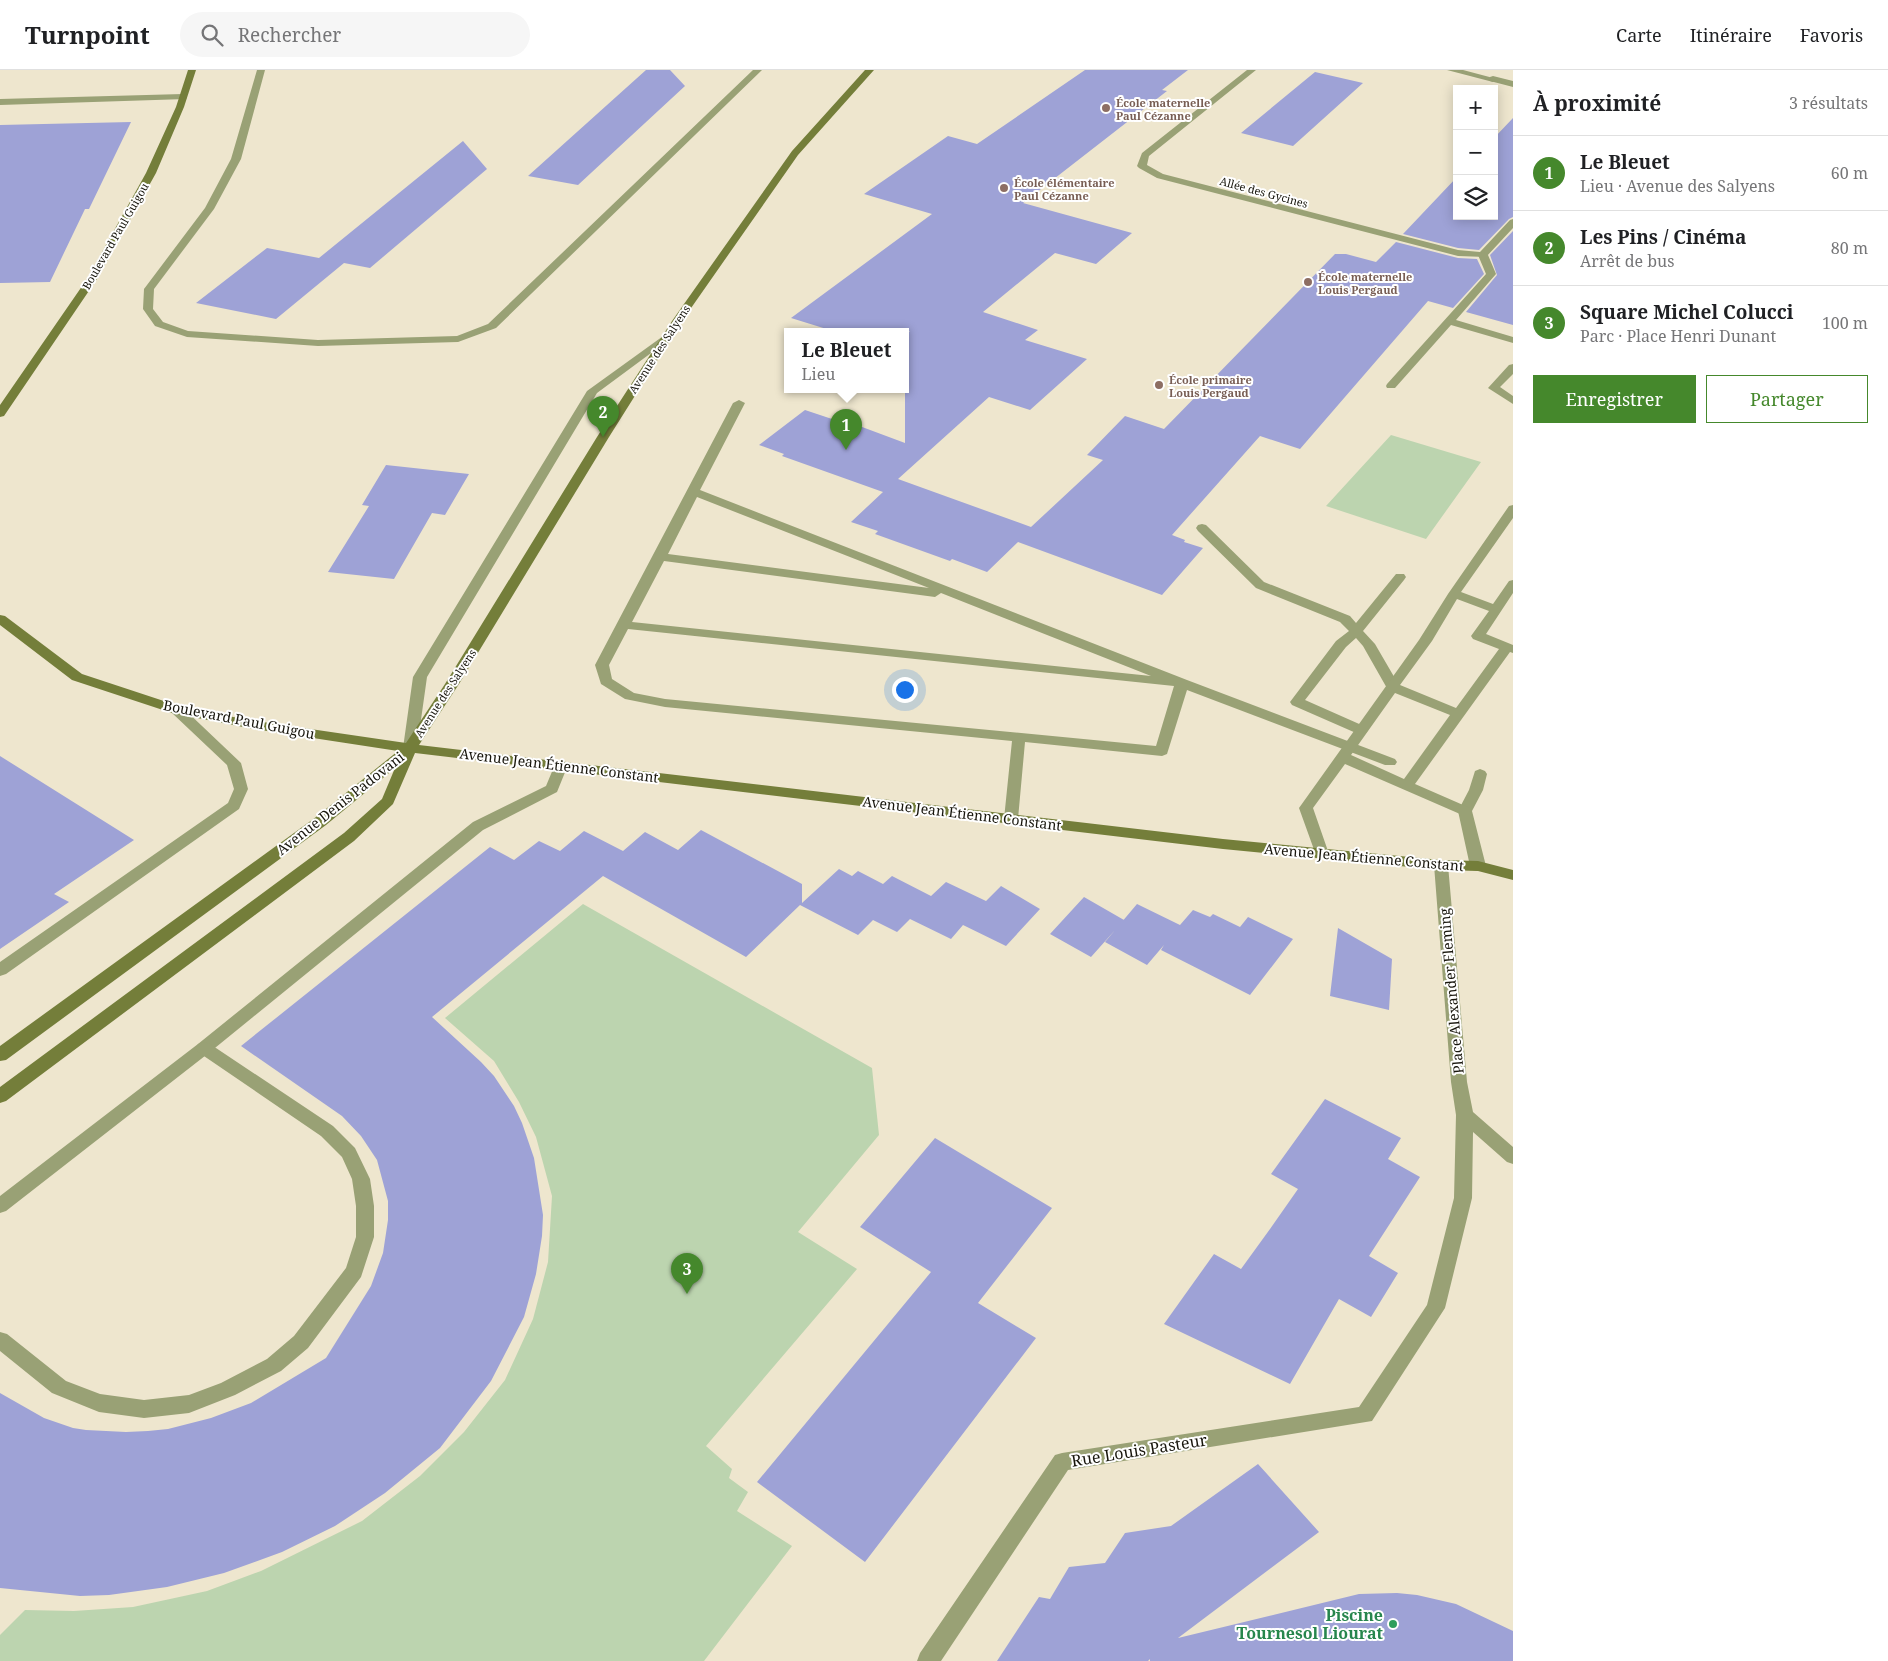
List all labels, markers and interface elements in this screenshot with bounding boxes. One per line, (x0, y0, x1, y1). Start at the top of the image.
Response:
search box (180, 12, 530, 57)
text: Turnpoint (25, 18, 150, 51)
icon: search (198, 21, 226, 49)
text: Rechercher (238, 22, 341, 48)
text: Carte (1616, 23, 1662, 47)
text: Itinéraire (1690, 23, 1772, 47)
text: Favoris (1800, 23, 1863, 47)
map controls (1453, 85, 1498, 220)
button: + (1453, 85, 1498, 130)
text: À proximité (1533, 89, 1661, 117)
text: 3 résultats (1789, 92, 1868, 114)
place label: École maternelle Paul Cézanne (1116, 95, 1210, 123)
marker: École maternelle Paul Cézanne (1100, 102, 1112, 114)
button: − (1453, 130, 1498, 175)
text: Le Bleuet (1580, 149, 1670, 175)
text: 1 (1544, 162, 1554, 184)
text: 60 m (1831, 162, 1868, 184)
street label: Allée des Gycines (1218, 173, 1310, 211)
place label: École élémentaire Paul Cézanne (1014, 175, 1115, 203)
button: layers (1453, 175, 1498, 220)
text: Lieu · Avenue des Salyens (1580, 175, 1775, 197)
street label: Boulevard Paul Guigou (78, 180, 152, 292)
marker: École élémentaire Paul Cézanne (998, 182, 1010, 194)
text: Les Pins / Cinéma (1580, 224, 1746, 250)
text: 2 (1544, 237, 1554, 259)
text: 80 m (1831, 237, 1868, 259)
text: Arrêt de bus (1580, 250, 1674, 272)
place label: École maternelle Louis Pergaud (1318, 269, 1412, 297)
marker: École maternelle Louis Pergaud (1302, 276, 1314, 288)
text: Square Michel Colucci (1580, 299, 1794, 325)
street label: Avenue des Salyens (625, 302, 693, 396)
text: 3 (1544, 312, 1554, 334)
text: 100 m (1822, 312, 1868, 334)
text: Parc · Place Henri Dunant (1580, 325, 1776, 347)
popup (784, 328, 909, 393)
text: Le Bleuet (802, 337, 891, 363)
text: Lieu (802, 363, 835, 385)
place label: École primaire Louis Pergaud (1169, 372, 1252, 400)
button: Enregistrer (1533, 375, 1696, 423)
button: Partager (1706, 375, 1868, 423)
marker: École primaire Louis Pergaud (1153, 379, 1165, 391)
pin: 2 (587, 396, 619, 437)
pin: 1 (830, 409, 862, 450)
street label: Avenue des Salyens (411, 646, 479, 740)
your location (892, 677, 918, 703)
street label: Boulevard Paul Guigou (162, 695, 316, 743)
street label: Avenue Jean Étienne Constant (458, 743, 660, 787)
street label: Avenue Denis Padovani (272, 747, 408, 859)
street label: Avenue Jean Étienne Constant (861, 791, 1063, 835)
street label: Avenue Jean Étienne Constant (1263, 839, 1465, 875)
street label: Place Alexander Fleming (1434, 907, 1468, 1075)
pin: 3 (671, 1253, 703, 1294)
street label: Rue Louis Pasteur (1070, 1428, 1209, 1472)
place label: Piscine Tournesol Liourat (1236, 1604, 1384, 1644)
marker: Piscine Tournesol Liourat (1387, 1618, 1399, 1630)

